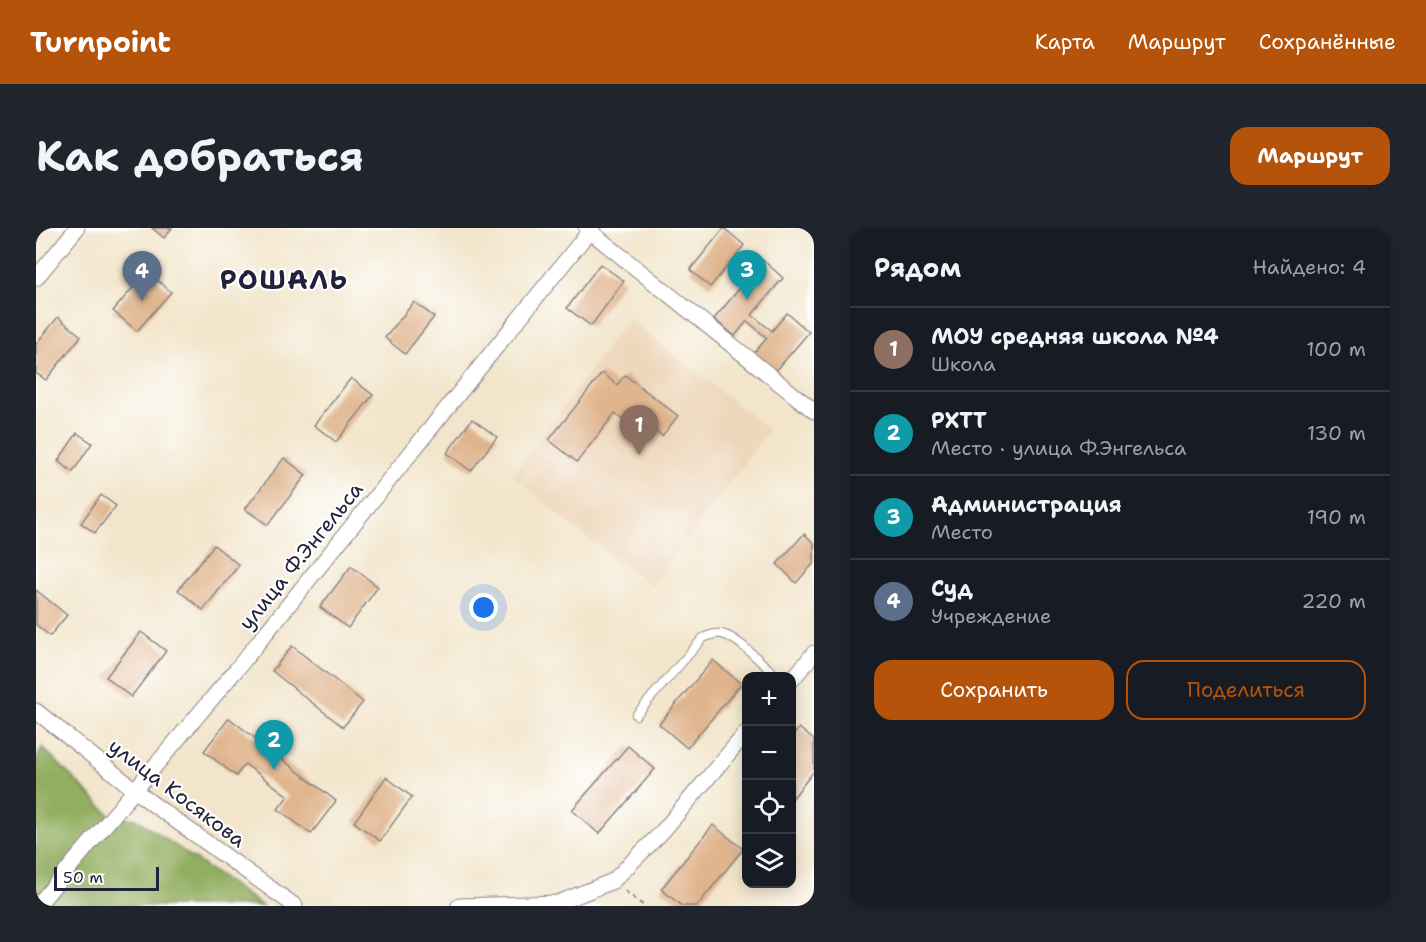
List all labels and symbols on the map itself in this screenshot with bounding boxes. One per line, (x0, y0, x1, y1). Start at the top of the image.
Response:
pin: 3 (728, 250, 766, 300)
pin: 4 (122, 251, 162, 301)
district label: РОШАЛЬ (220, 261, 348, 298)
pin: 1 (620, 406, 658, 455)
street label: улица Ф.Энгельса (233, 476, 369, 636)
your location (469, 593, 498, 622)
pin: 2 (254, 720, 294, 770)
street label: улица Косякова (103, 732, 251, 854)
scale bar (54, 864, 159, 892)

